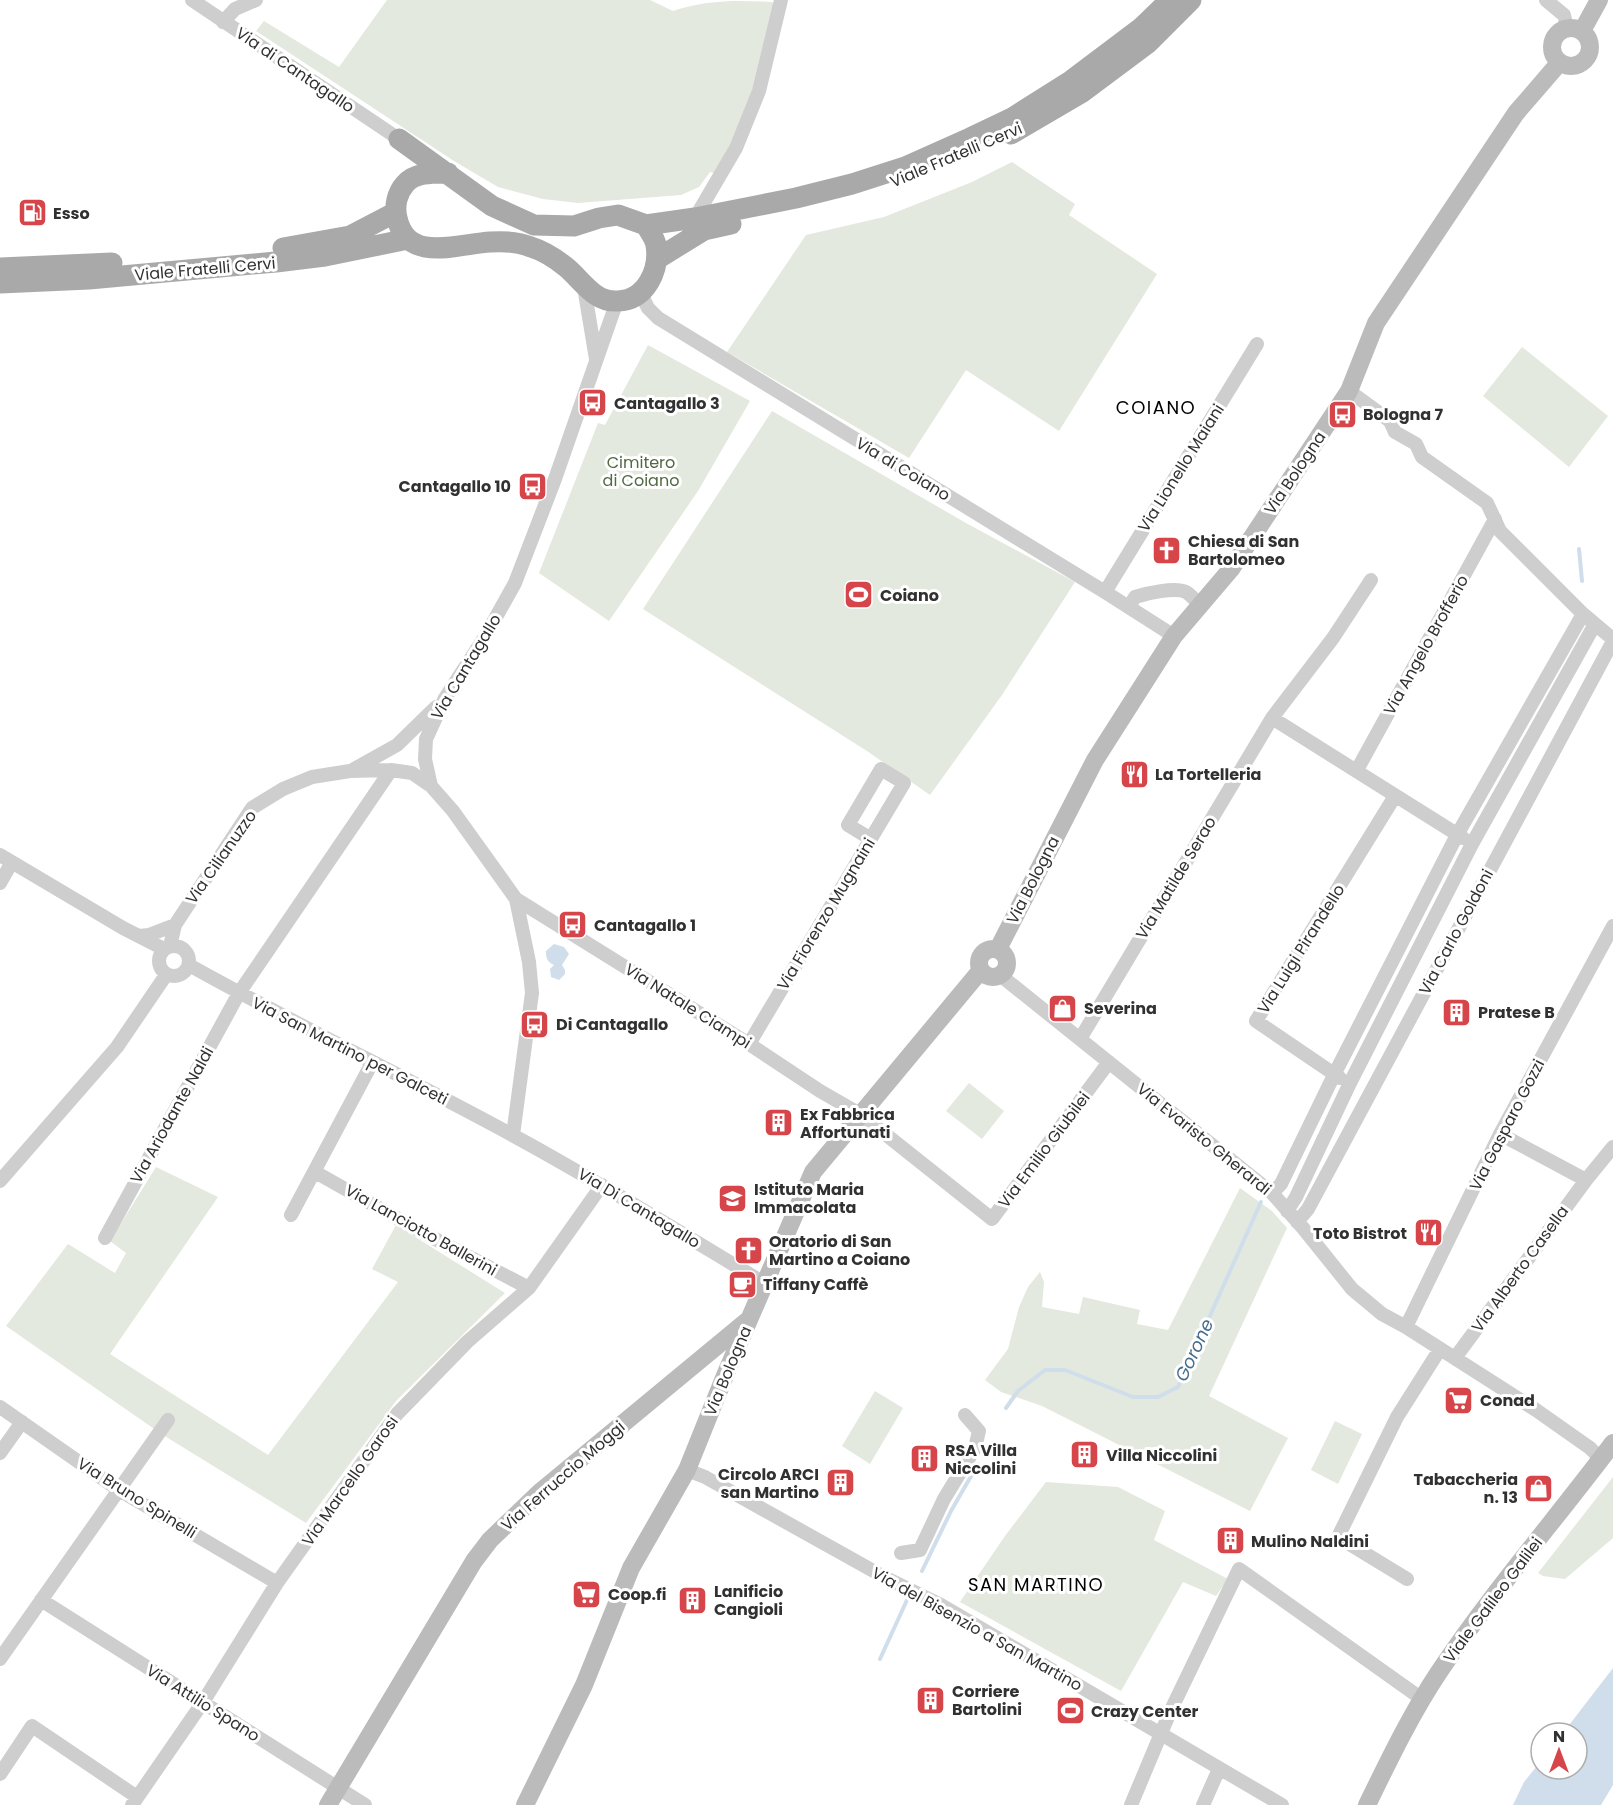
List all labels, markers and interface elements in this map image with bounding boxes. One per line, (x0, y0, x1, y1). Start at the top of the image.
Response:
street label: Via di Cantagallo (231, 22, 359, 118)
street label: Viale Fratelli Cervi (886, 117, 1026, 193)
fuel station icon: Esso (16, 197, 48, 229)
place label: Esso (53, 202, 90, 225)
street label: Viale Fratelli Cervi (134, 251, 276, 287)
bus stop icon: Cantagallo 3 (577, 387, 609, 419)
place label: Cantagallo 3 (614, 392, 720, 415)
district label: COIANO (1116, 395, 1196, 420)
bus stop icon: Bologna 7 (1326, 398, 1358, 430)
street label: Via Lionello Maiani (1132, 400, 1230, 536)
place label: Bologna 7 (1363, 403, 1444, 426)
street label: Via Bologna (1259, 427, 1331, 519)
street label: Via di Coiano (851, 432, 955, 506)
park label: Cimitero di Coiano (603, 451, 679, 492)
bus stop icon: Cantagallo 10 (516, 470, 548, 502)
place label: Cantagallo 10 (399, 475, 511, 498)
place label: Chiesa di San Bartolomeo (1188, 530, 1299, 571)
church icon: Chiesa di San Bartolomeo (1151, 534, 1183, 566)
street label: Via Angelo Brofferio (1378, 571, 1474, 719)
sports icon: Coiano (843, 579, 875, 611)
place label: Coiano (880, 584, 939, 607)
street label: Via Cantagallo (425, 610, 507, 724)
restaurant icon: La Tortelleria (1118, 758, 1150, 790)
place label: La Tortelleria (1155, 763, 1261, 786)
street label: Via Cilianuzzo (180, 805, 262, 909)
street label: Via Matilde Serao (1130, 812, 1222, 944)
street label: Via Bologna (1001, 832, 1065, 928)
street label: Via Fiorenzo Mugnaini (771, 833, 881, 995)
street label: Via Carlo Goldoni (1413, 865, 1499, 999)
street label: Via Luigi Pirandello (1252, 880, 1350, 1018)
bus stop icon: Cantagallo 1 (557, 909, 589, 941)
place label: Cantagallo 1 (594, 914, 696, 937)
street label: Via Natale Ciampi (620, 958, 756, 1054)
street label: Via San Martino per Galceti (248, 991, 452, 1111)
shop icon: Severina (1047, 992, 1079, 1024)
building icon: Pratese B (1441, 996, 1473, 1028)
place label: Severina (1084, 997, 1157, 1020)
place label: Pratese B (1478, 1001, 1555, 1024)
bus stop icon: Di Cantagallo (519, 1008, 551, 1040)
place label: Di Cantagallo (556, 1013, 668, 1036)
street label: Via Ariodante Naldi (125, 1042, 219, 1188)
street label: Via Gasparo Gozzi (1464, 1055, 1550, 1195)
street label: Via Evaristo Gherardi (1132, 1078, 1276, 1200)
street label: Via Emilio Giubilei (993, 1087, 1095, 1213)
place label: Ex Fabbrica Affortunati (800, 1103, 895, 1144)
building icon: Ex Fabbrica Affortunati (763, 1107, 795, 1139)
street label: Via Di Cantagallo (573, 1162, 705, 1254)
place label: Istituto Maria Immacolata (754, 1178, 864, 1219)
street label: Via Lanciotto Ballerini (341, 1179, 501, 1281)
school or university icon: Istituto Maria Immacolata (717, 1182, 749, 1214)
street label: Via Alberto Casella (1466, 1201, 1574, 1337)
restaurant icon: Toto Bistrot (1412, 1217, 1444, 1249)
place label: Toto Bistrot (1313, 1222, 1407, 1245)
place label: Oratorio di San Martino a Coiano (769, 1230, 910, 1271)
church icon: Oratorio di San Martino a Coiano (732, 1234, 764, 1266)
cafe icon: Tiffany Caffè (726, 1268, 758, 1300)
place label: Tiffany Caffè (763, 1273, 868, 1296)
water label: Gorone (1169, 1315, 1219, 1385)
street label: Via Bologna (699, 1322, 757, 1420)
supermarket icon: Conad (1443, 1384, 1475, 1416)
place label: Conad (1480, 1389, 1535, 1412)
street label: Via Marcello Garosi (296, 1411, 404, 1551)
street label: Via Ferruccio Moggi (496, 1416, 630, 1536)
place label: RSA Villa Niccolini (945, 1439, 1017, 1480)
building icon: Villa Niccolini (1069, 1439, 1101, 1471)
building icon: RSA Villa Niccolini (908, 1443, 940, 1475)
place label: Villa Niccolini (1106, 1444, 1217, 1467)
street label: Via Bruno Spinelli (73, 1452, 201, 1544)
place label: Circolo ARCI san Martino (718, 1463, 819, 1504)
building icon: Circolo ARCI san Martino (824, 1467, 856, 1499)
place label: Tabaccheria n. 13 (1414, 1468, 1518, 1509)
shop icon: Tabaccheria n. 13 (1523, 1472, 1555, 1504)
building icon: Mulino Naldini (1214, 1525, 1246, 1557)
place label: Mulino Naldini (1251, 1530, 1369, 1553)
street label: Viale Galileo Galilei (1438, 1532, 1548, 1668)
street label: Via del Bisenzio a San Martino (868, 1561, 1086, 1697)
district label: SAN MARTINO (968, 1572, 1104, 1597)
supermarket icon: Coop.fi (571, 1578, 603, 1610)
place label: Lanificio Cangioli (714, 1580, 783, 1621)
place label: Coop.fi (608, 1583, 666, 1606)
building icon: Lanificio Cangioli (677, 1584, 709, 1616)
street label: Via Attilio Spano (142, 1659, 264, 1747)
place label: Corriere Bartolini (952, 1680, 1022, 1721)
building icon: Corriere Bartolini (915, 1684, 947, 1716)
sports icon: Crazy Center (1054, 1695, 1086, 1727)
place label: Crazy Center (1091, 1700, 1199, 1723)
north arrow (1529, 1721, 1589, 1781)
text: N (1553, 1725, 1565, 1748)

